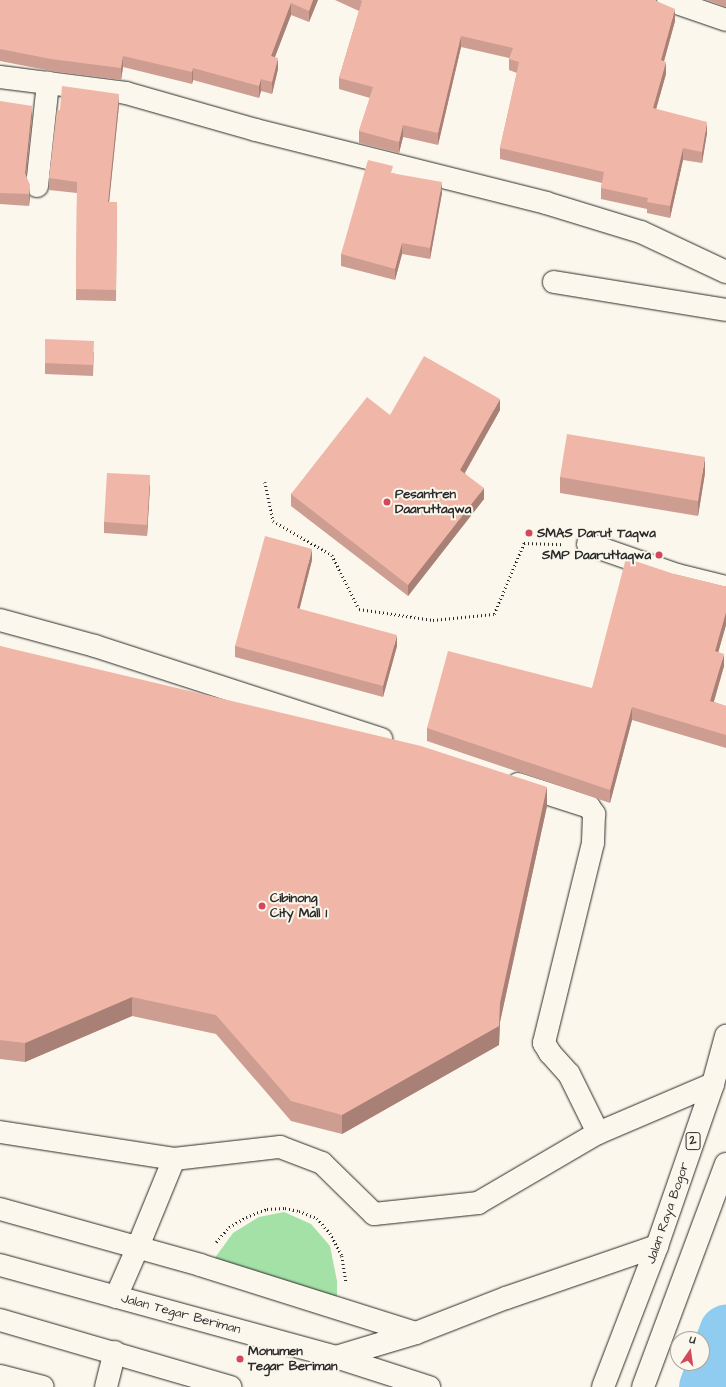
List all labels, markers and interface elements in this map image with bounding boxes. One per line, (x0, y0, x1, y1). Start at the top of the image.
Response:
place label: Pesantren Daaruttaqwa (395, 487, 471, 518)
marker: Pesantren Daaruttaqwa (382, 497, 392, 507)
place label: SMAS Darut Taqwa (537, 525, 656, 541)
marker: SMAS Darut Taqwa (524, 528, 534, 538)
place label: SMP Daaruttaqwa (542, 547, 651, 563)
marker: SMP Daaruttaqwa (654, 550, 664, 560)
place label: Cibinong City Mall 1 (270, 891, 327, 922)
marker: Cibinong City Mall 1 (257, 901, 267, 911)
road number: 2 (685, 1131, 701, 1151)
street label: Jalan Raya Bogor (643, 1160, 693, 1266)
street label: Jalan Tegar Beriman (119, 1291, 243, 1337)
north arrow (670, 1331, 710, 1371)
text: U (688, 1332, 697, 1348)
place label: Monumen Tegar Beriman (248, 1344, 337, 1375)
marker: Monumen Tegar Beriman (235, 1354, 245, 1364)

